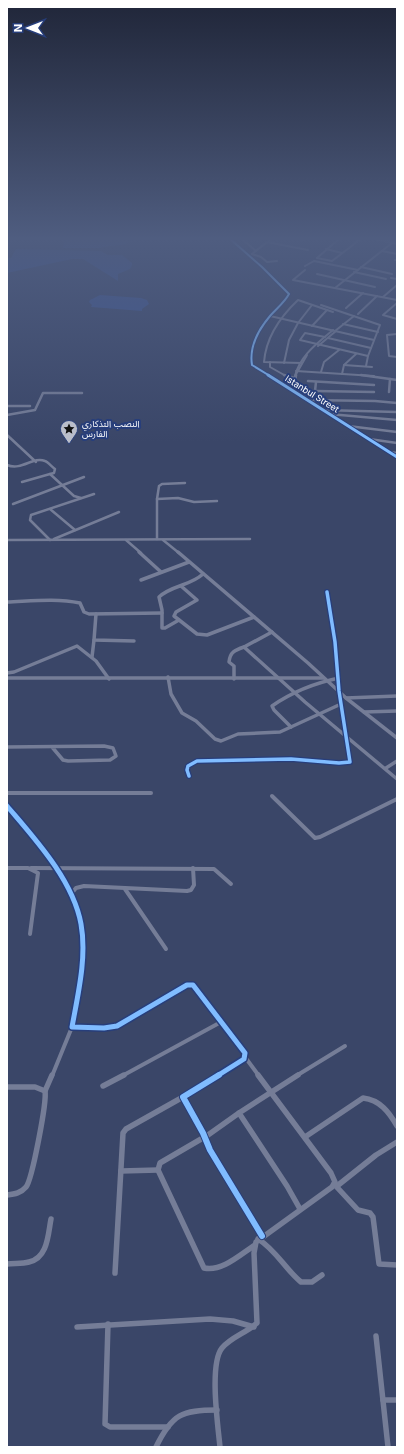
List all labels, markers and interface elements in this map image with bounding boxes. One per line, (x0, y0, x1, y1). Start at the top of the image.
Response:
north arrow (8, 8, 48, 48)
text: N (11, 24, 25, 32)
street label: Istanbul Street (283, 373, 341, 415)
place label: النصب التذكاري الفارس (82, 418, 140, 440)
place icon: النصب التذكاري الفارس (59, 419, 79, 444)

